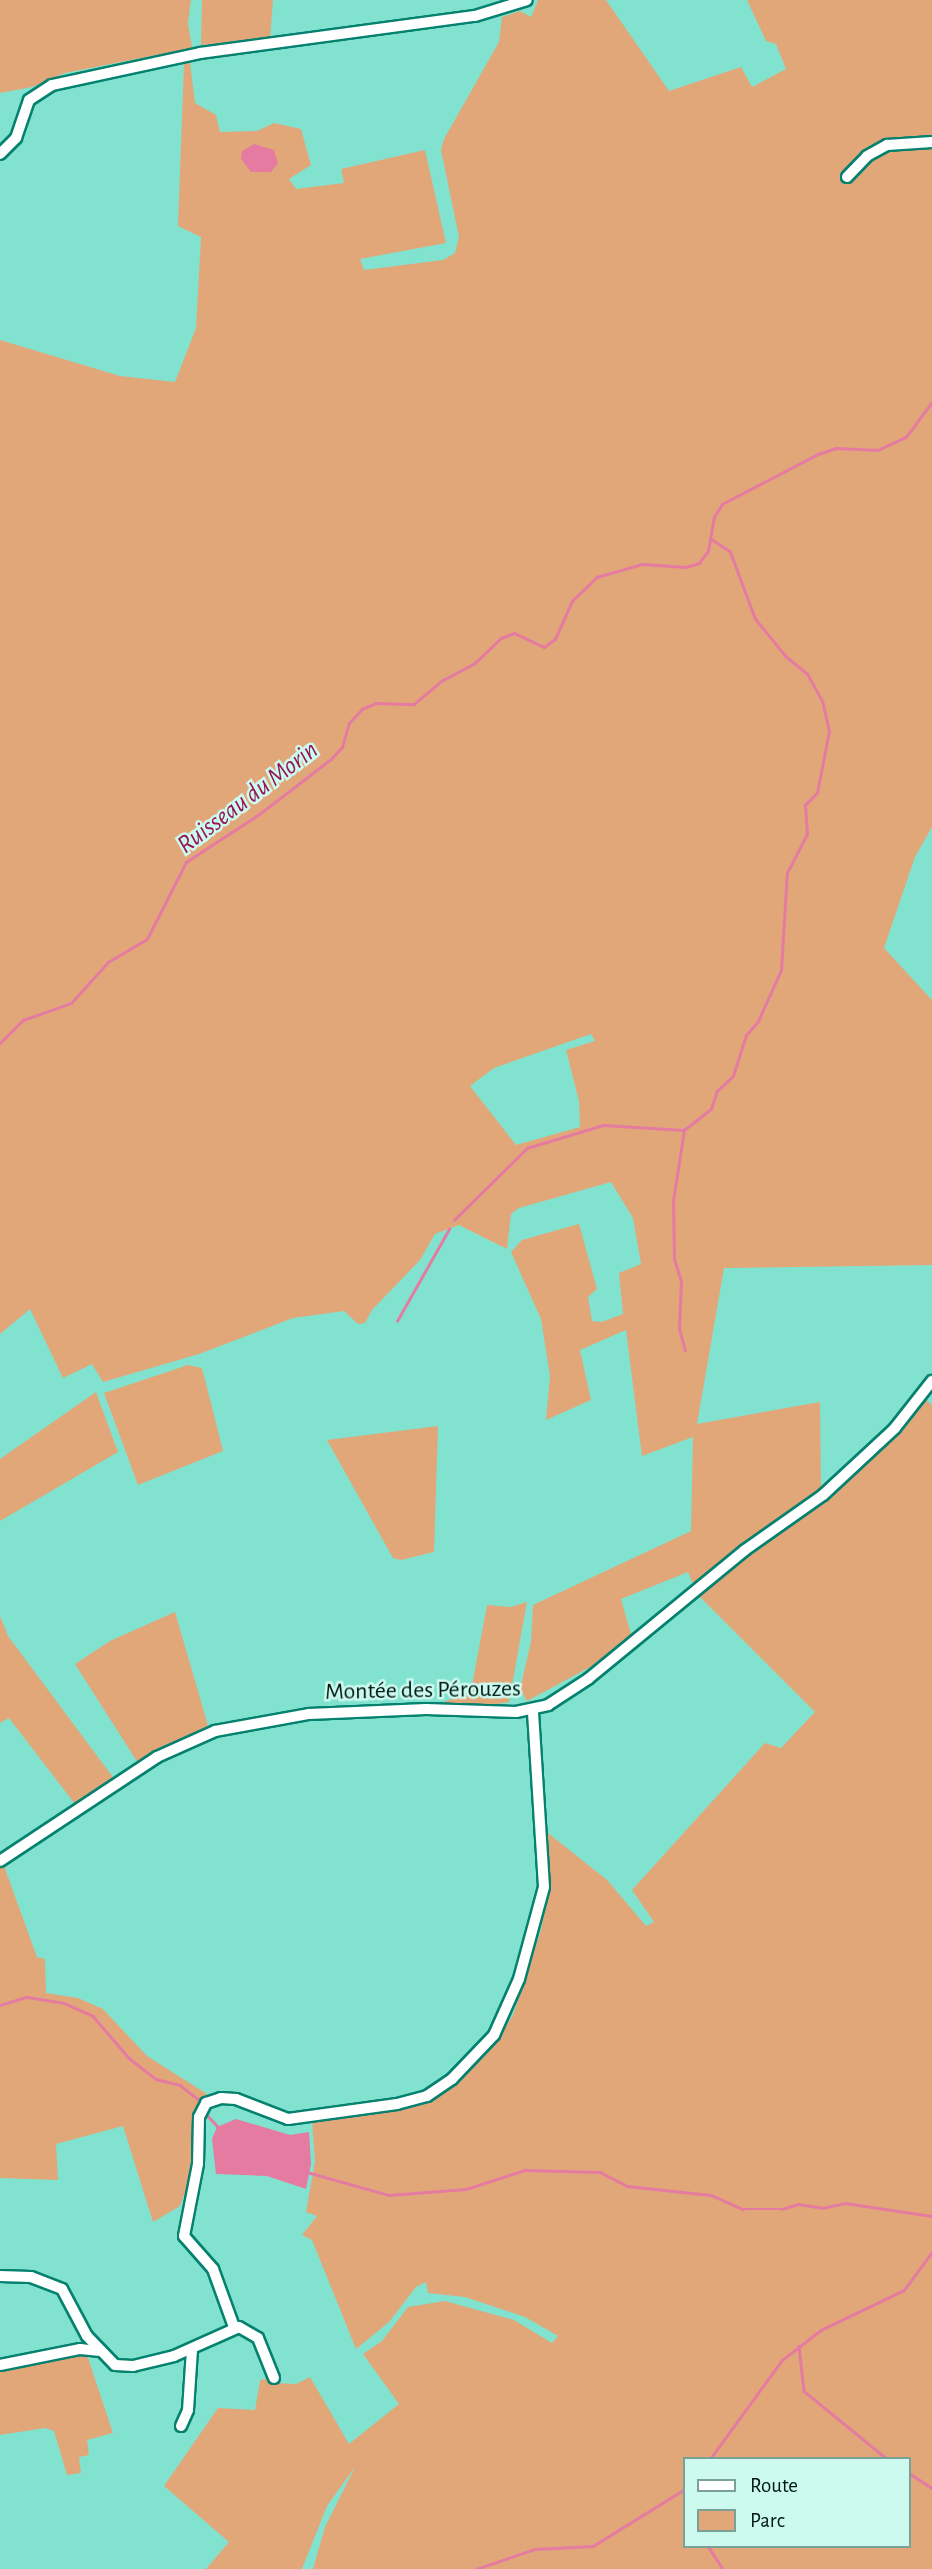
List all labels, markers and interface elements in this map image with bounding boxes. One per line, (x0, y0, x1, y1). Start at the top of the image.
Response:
water label: Ruisseau du Morin (171, 735, 325, 861)
street label: Montée des Pérouzes (325, 1675, 521, 1707)
legend (684, 2457, 911, 2548)
text: Route (750, 2475, 798, 2496)
text: Parc (750, 2510, 785, 2531)

